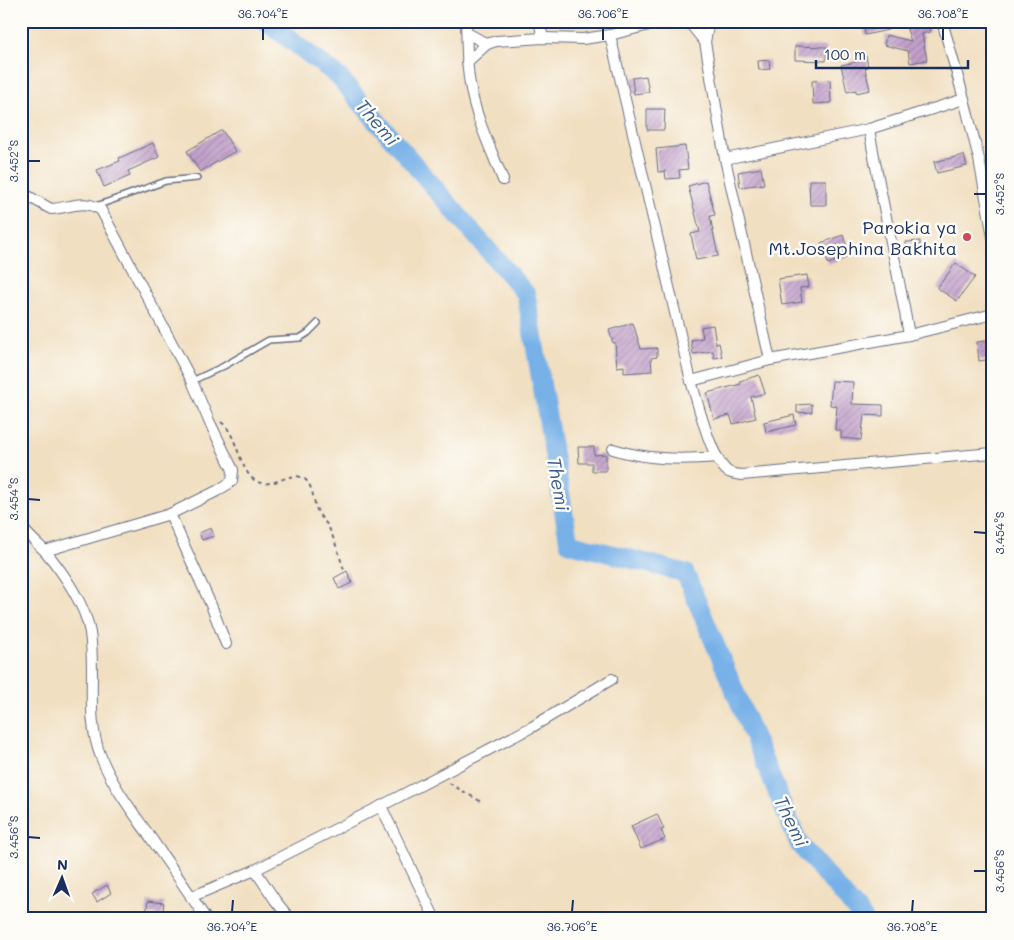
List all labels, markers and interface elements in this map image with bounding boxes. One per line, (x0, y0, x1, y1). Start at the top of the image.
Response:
text: 36.704°E (238, 5, 288, 21)
text: 36.706°E (578, 5, 628, 21)
text: 36.708°E (918, 5, 968, 21)
scale bar (816, 38, 969, 70)
text: 100 m (824, 44, 866, 64)
water label: Themi (351, 93, 405, 151)
text: 3.452°S (5, 139, 21, 182)
text: 3.452°S (991, 172, 1007, 215)
place label: Parokia ya Mt.Josephina Bakhita (769, 215, 957, 260)
marker: Parokia ya Mt.Josephina Bakhita (961, 231, 973, 243)
water label: Themi (542, 455, 576, 513)
text: 3.454°S (5, 477, 21, 521)
text: 3.454°S (991, 511, 1007, 555)
water label: Themi (769, 791, 815, 851)
text: 3.456°S (5, 815, 21, 859)
text: 3.456°S (991, 849, 1007, 893)
north arrow (38, 852, 88, 902)
text: N (57, 855, 68, 874)
text: 36.704°E (207, 918, 257, 934)
text: 36.706°E (547, 918, 597, 934)
text: 36.708°E (887, 918, 937, 934)

